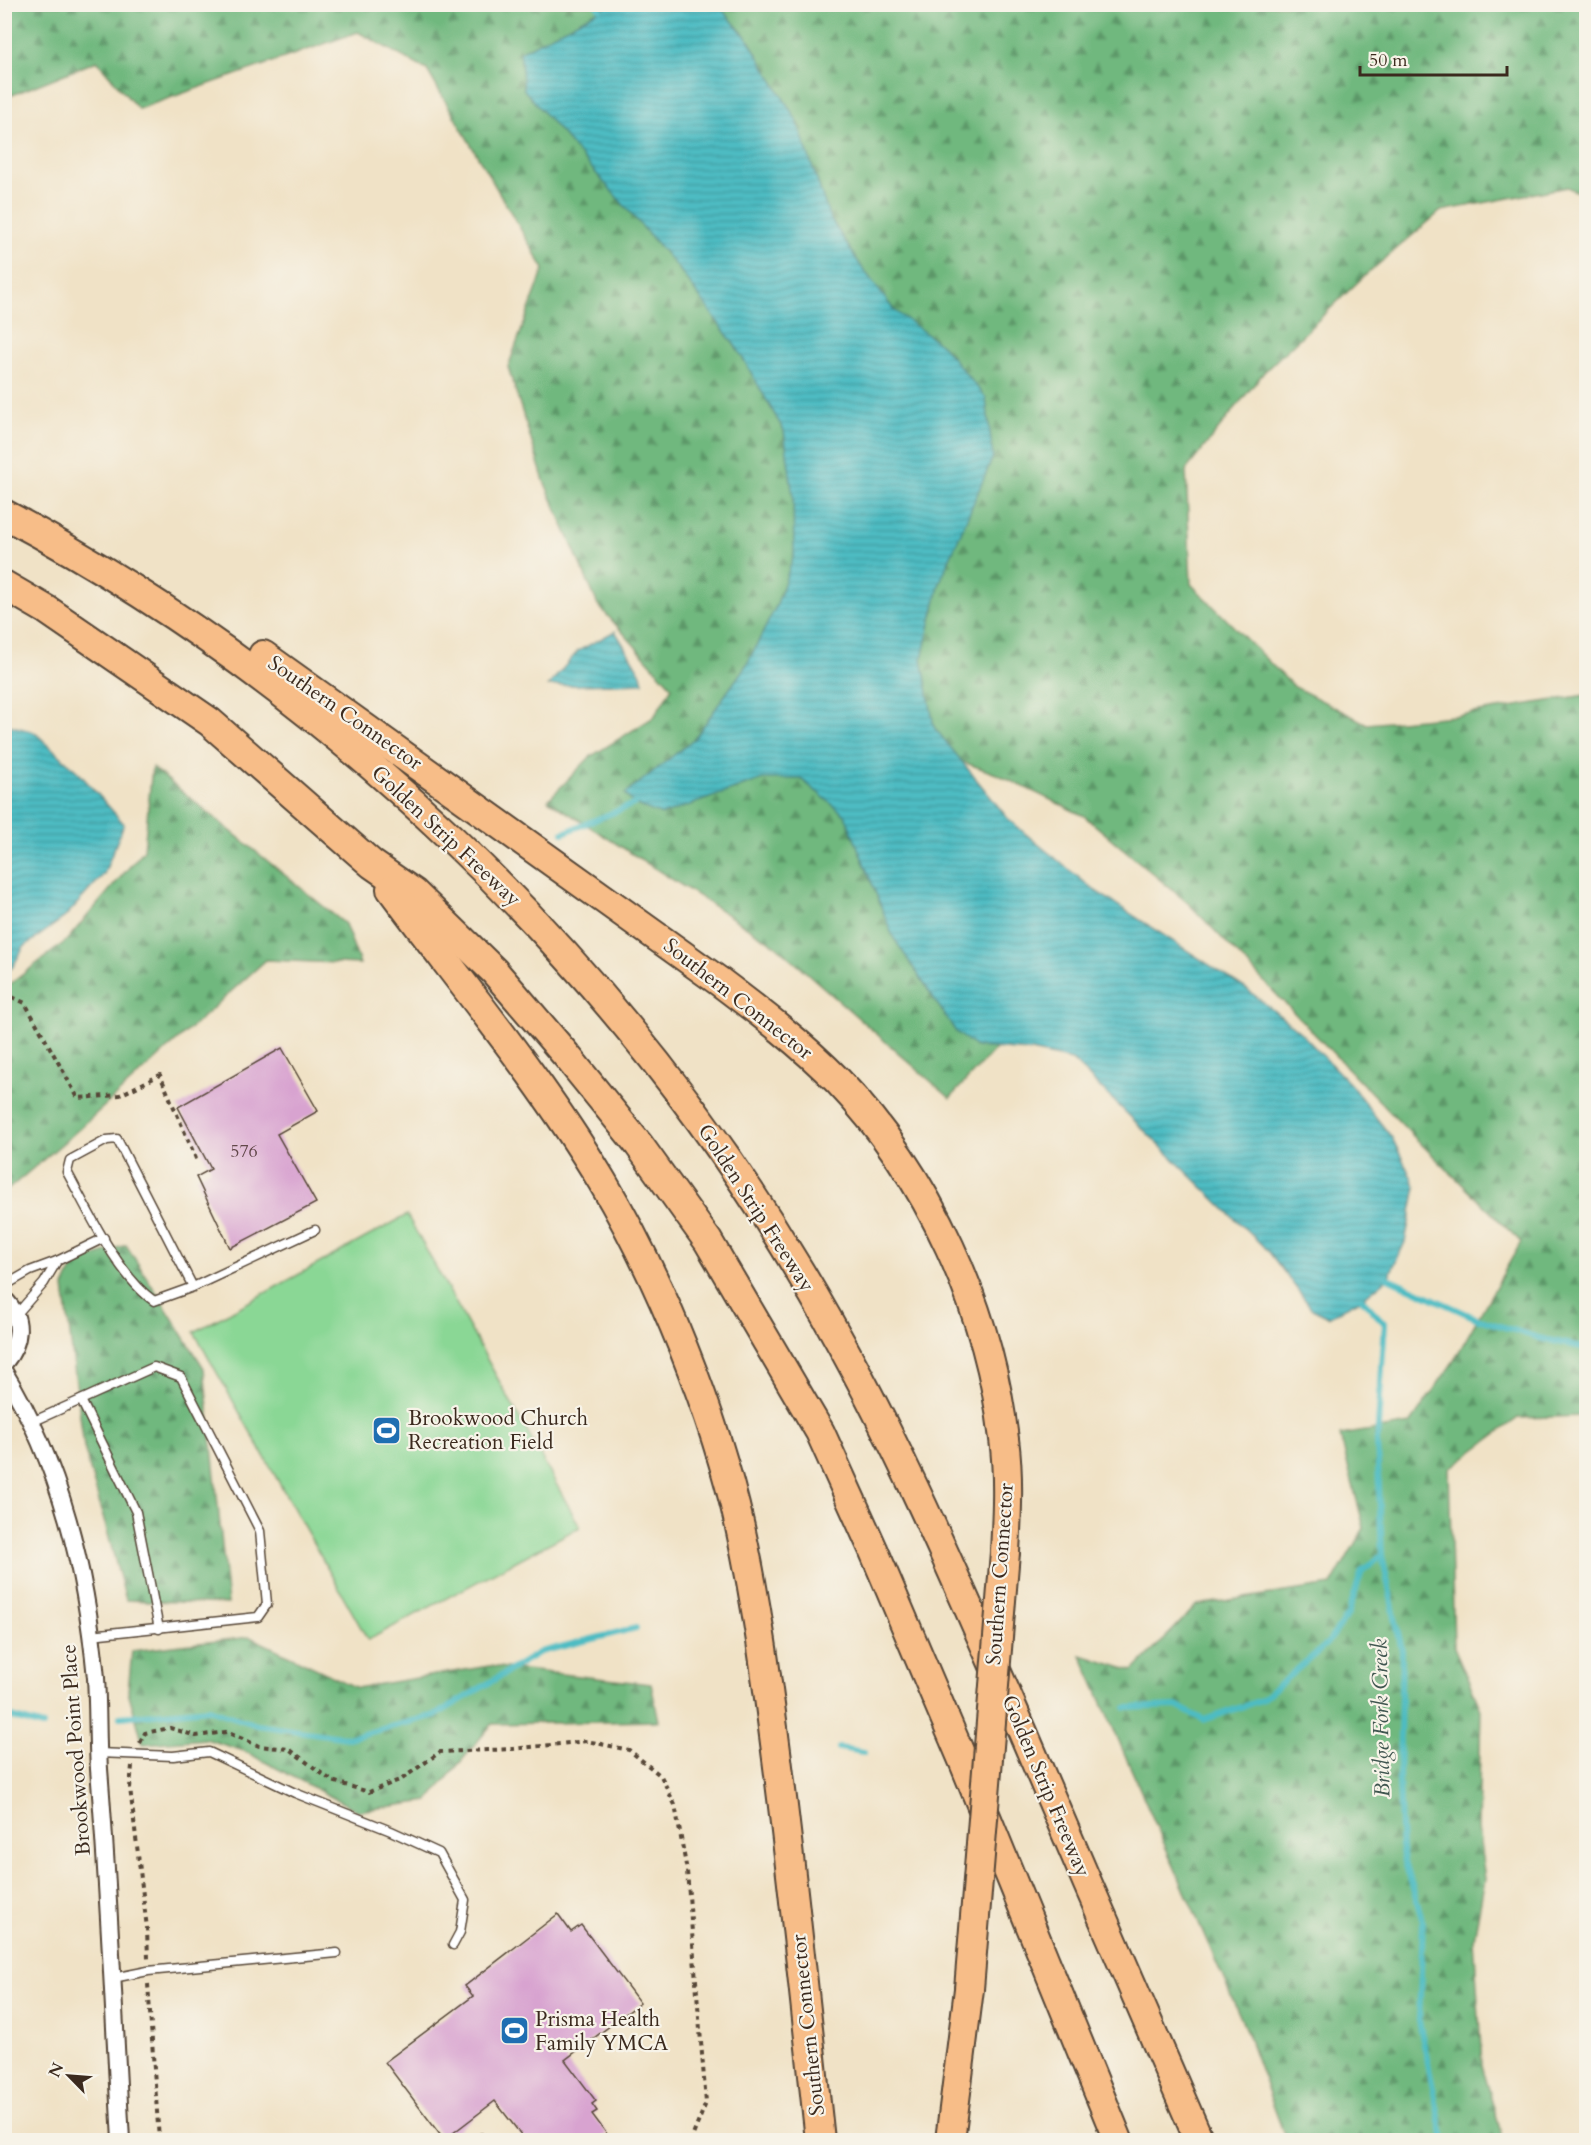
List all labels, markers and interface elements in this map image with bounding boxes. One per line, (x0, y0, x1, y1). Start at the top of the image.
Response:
scale bar (1360, 39, 1507, 77)
text: 50 m (1369, 48, 1408, 73)
street label: Southern Connector (262, 649, 428, 777)
street label: Golden Strip Freeway (365, 759, 527, 913)
street label: Southern Connector (657, 931, 819, 1067)
street label: Golden Strip Freeway (691, 1118, 821, 1298)
house number: 576 (230, 1139, 258, 1164)
place label: Brookwood Church Recreation Field (408, 1404, 589, 1457)
sports icon: Brookwood Church Recreation Field (371, 1414, 403, 1446)
street label: Southern Connector (979, 1482, 1021, 1666)
water label: Bridge Fork Creek (1365, 1638, 1397, 1798)
street label: Brookwood Point Place (54, 1643, 98, 1857)
street label: Golden Strip Freeway (995, 1691, 1097, 1881)
street label: Southern Connector (784, 1932, 832, 2117)
place label: Prisma Health Family YMCA (535, 2005, 668, 2058)
sports icon: Prisma Health Family YMCA (498, 2015, 530, 2047)
north arrow (39, 2046, 99, 2106)
text: N (43, 2059, 69, 2081)

